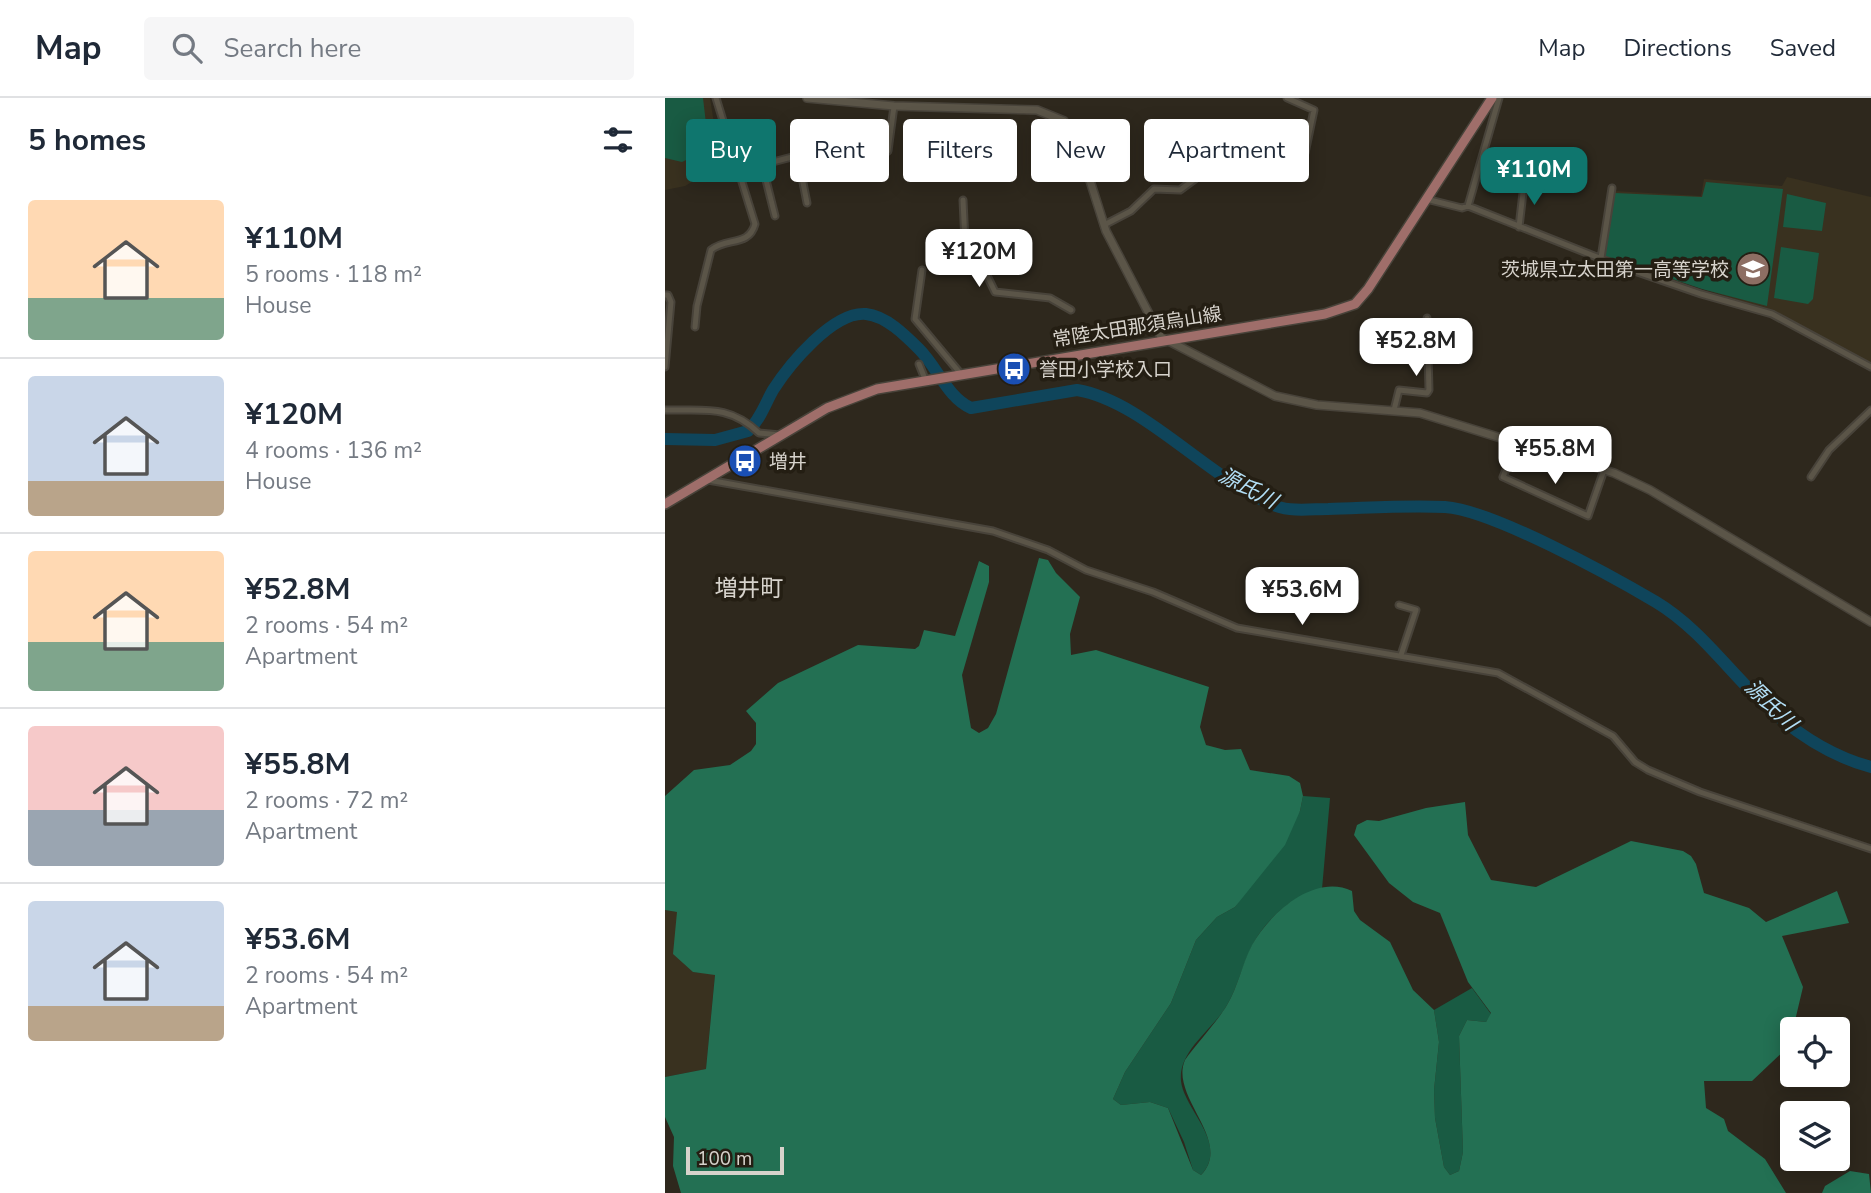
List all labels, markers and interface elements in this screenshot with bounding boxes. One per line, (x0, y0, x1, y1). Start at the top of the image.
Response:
search box (144, 17, 634, 80)
text: Map (35, 26, 102, 71)
icon: search (168, 29, 206, 67)
text: Search here (224, 31, 361, 66)
text: Map (1538, 32, 1585, 64)
text: Directions (1623, 32, 1732, 64)
text: Saved (1770, 32, 1836, 64)
chip: Buy (686, 119, 776, 182)
chip: Rent (790, 119, 889, 182)
chip: Filters (903, 119, 1017, 182)
chip: New (1031, 119, 1130, 182)
chip: Apartment (1144, 119, 1309, 182)
text: 5 homes (28, 120, 146, 161)
icon: filters (599, 121, 637, 159)
pin: ¥110M (1485, 148, 1583, 207)
text: ¥110M (1496, 154, 1572, 185)
text: ¥110M (245, 218, 343, 259)
icon: home (84, 228, 168, 312)
pin: ¥120M (930, 230, 1028, 289)
text: ¥120M (941, 236, 1017, 267)
school or university icon: 茨城県立太田第一高等学校 (1734, 250, 1772, 288)
place label: 茨城県立太田第一高等学校 (1501, 257, 1729, 283)
text: 5 rooms · 118 m² (245, 259, 422, 290)
text: House (245, 290, 312, 321)
street label: 常陸太田那須烏山線 (1051, 301, 1224, 353)
pin: ¥52.8M (1359, 318, 1473, 378)
text: ¥52.8M (1376, 325, 1456, 356)
bus stop icon: 誉田小学校入口 (995, 350, 1033, 388)
place label: 誉田小学校入口 (1039, 357, 1172, 383)
text: ¥120M (245, 394, 343, 435)
icon: home (84, 404, 168, 488)
pin: ¥55.8M (1498, 426, 1612, 486)
text: ¥55.8M (1515, 433, 1595, 464)
text: 4 rooms · 136 m² (245, 435, 422, 466)
bus stop icon: 増井 (726, 442, 764, 480)
place label: 増井 (769, 449, 807, 475)
water label: 源氏川 (1214, 461, 1284, 516)
text: House (245, 466, 312, 497)
pin: ¥53.6M (1245, 568, 1359, 627)
text: ¥52.8M (245, 569, 350, 610)
district label: 増井町 (715, 573, 784, 604)
text: ¥53.6M (1262, 574, 1342, 605)
icon: home (84, 579, 168, 663)
text: 2 rooms · 54 m² (245, 610, 408, 641)
text: Apartment (245, 641, 357, 672)
water label: 源氏川 (1739, 673, 1805, 738)
text: ¥55.8M (245, 744, 350, 785)
icon: home (84, 754, 168, 838)
text: 2 rooms · 72 m² (245, 785, 408, 816)
text: Apartment (245, 816, 357, 847)
text: ¥53.6M (245, 919, 350, 960)
icon: home (84, 929, 168, 1013)
text: 2 rooms · 54 m² (245, 960, 408, 991)
text: Apartment (245, 991, 357, 1022)
map controls (1780, 1017, 1850, 1171)
button: locate (1780, 1017, 1850, 1087)
button: layers (1780, 1101, 1850, 1171)
scale bar (686, 1144, 784, 1176)
text: 100 m (697, 1146, 752, 1172)

